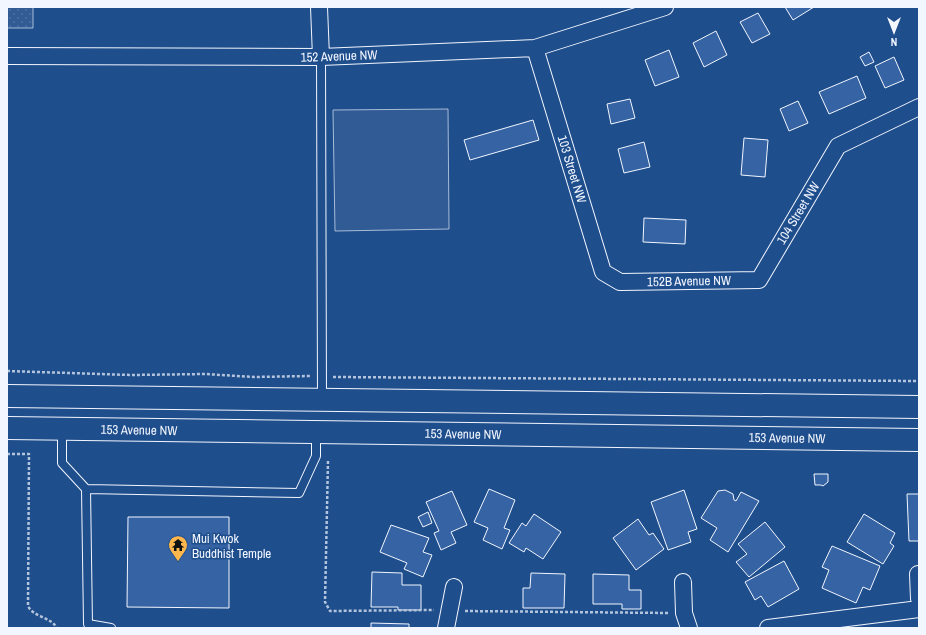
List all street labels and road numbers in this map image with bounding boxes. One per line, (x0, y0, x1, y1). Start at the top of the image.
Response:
street label: 152 Avenue NW (300, 46, 378, 66)
street label: 103 Street NW (554, 133, 590, 205)
street label: 104 Street NW (773, 179, 823, 247)
street label: 152B Avenue NW (647, 272, 731, 290)
street label: 153 Avenue NW (100, 421, 178, 439)
street label: 153 Avenue NW (424, 425, 502, 443)
street label: 153 Avenue NW (748, 429, 826, 447)

